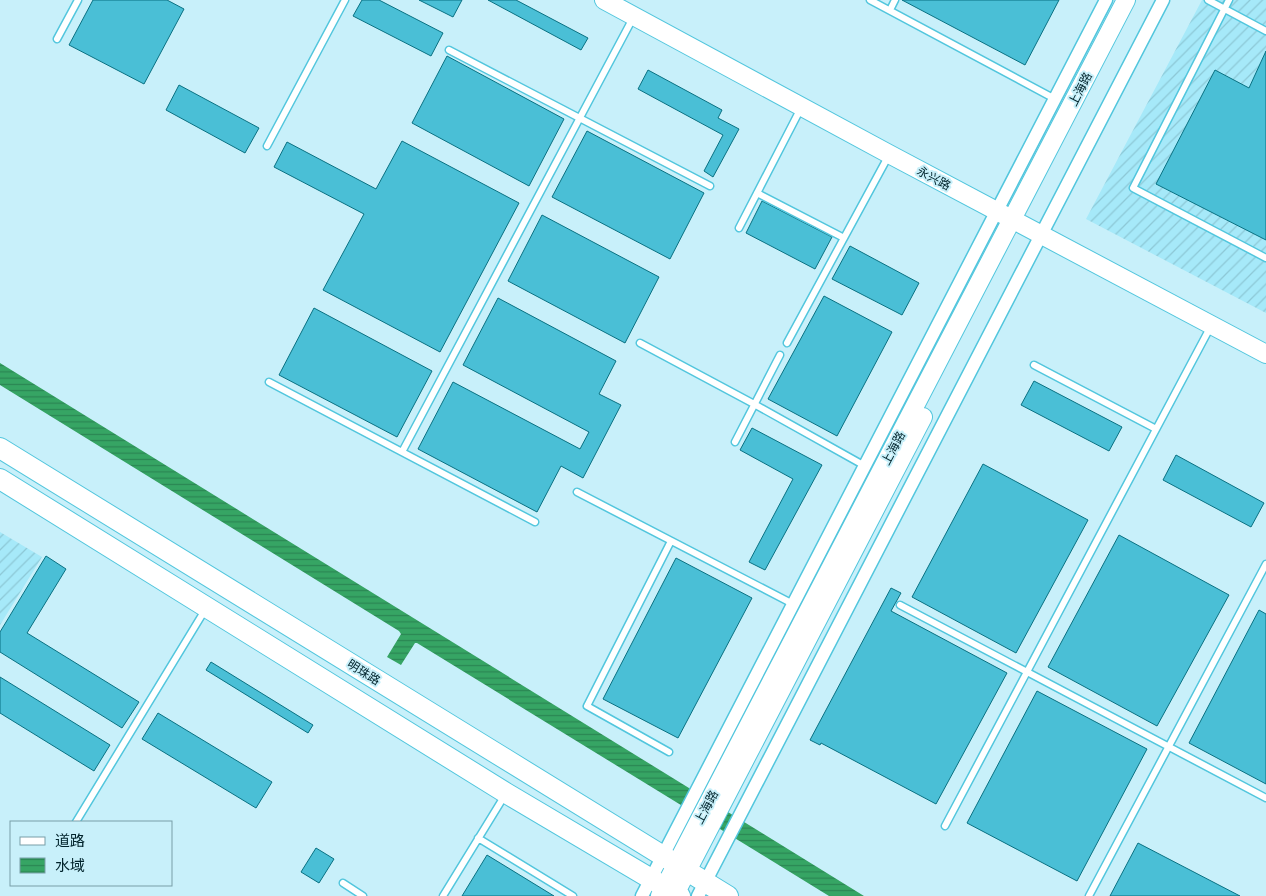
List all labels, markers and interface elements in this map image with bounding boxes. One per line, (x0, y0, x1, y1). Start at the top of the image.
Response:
street label: 上海路 (1065, 70, 1095, 108)
street label: 永兴路 (915, 163, 953, 193)
street label: 上海路 (878, 429, 908, 467)
street label: 明珠路 (345, 656, 383, 688)
street label: 上海路 (691, 788, 721, 826)
legend (10, 821, 172, 886)
text: 道路 (55, 831, 85, 850)
text: 水域 (55, 856, 85, 875)

